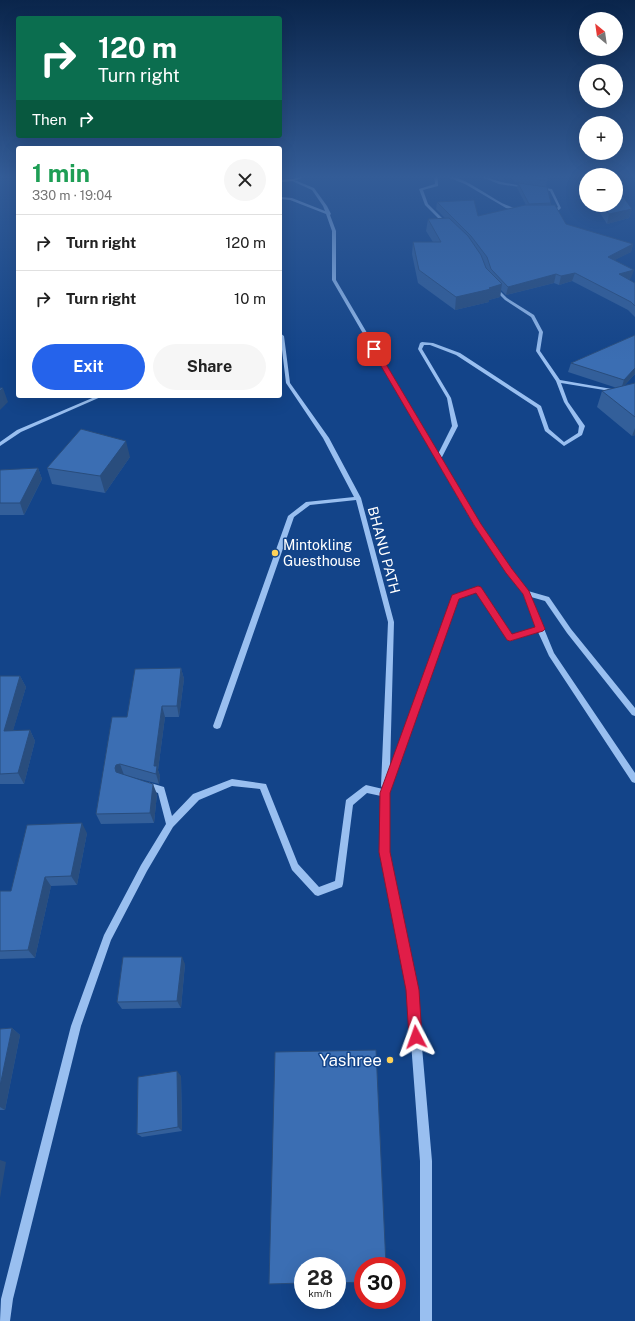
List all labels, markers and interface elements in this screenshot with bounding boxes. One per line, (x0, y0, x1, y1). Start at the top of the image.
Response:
north arrow (579, 12, 623, 56)
map controls (579, 12, 623, 212)
text: 120 m (98, 31, 177, 64)
icon: right (32, 32, 84, 84)
button: search (579, 64, 623, 108)
text: Turn right (98, 65, 180, 86)
icon: right (75, 108, 97, 130)
text: Then (32, 111, 67, 128)
button: + (579, 116, 623, 160)
text: 1 min (32, 159, 90, 187)
button: close (224, 159, 266, 201)
button: − (579, 168, 623, 212)
text: 330 m · 19:04 (32, 188, 112, 203)
icon: right (32, 232, 54, 254)
text: Turn right (66, 234, 136, 251)
text: 120 m (225, 234, 266, 251)
icon: right (32, 288, 54, 310)
text: Turn right (66, 290, 136, 307)
text: 10 m (234, 290, 266, 307)
pin (357, 332, 391, 366)
icon: arrive (363, 338, 385, 360)
button: Exit (32, 344, 145, 390)
button: Share (153, 344, 266, 390)
street label: BHANU PATH (365, 505, 403, 595)
place label: Mintokling Guesthouse (283, 537, 361, 569)
marker: Mintokling Guesthouse (270, 548, 280, 558)
position arrow (395, 1016, 437, 1058)
place label: Yashree (319, 1050, 382, 1070)
marker: Yashree (385, 1055, 395, 1065)
speed limit sign: 30 (354, 1257, 406, 1309)
text: 28 (307, 1266, 333, 1290)
text: km/h (308, 1287, 332, 1299)

